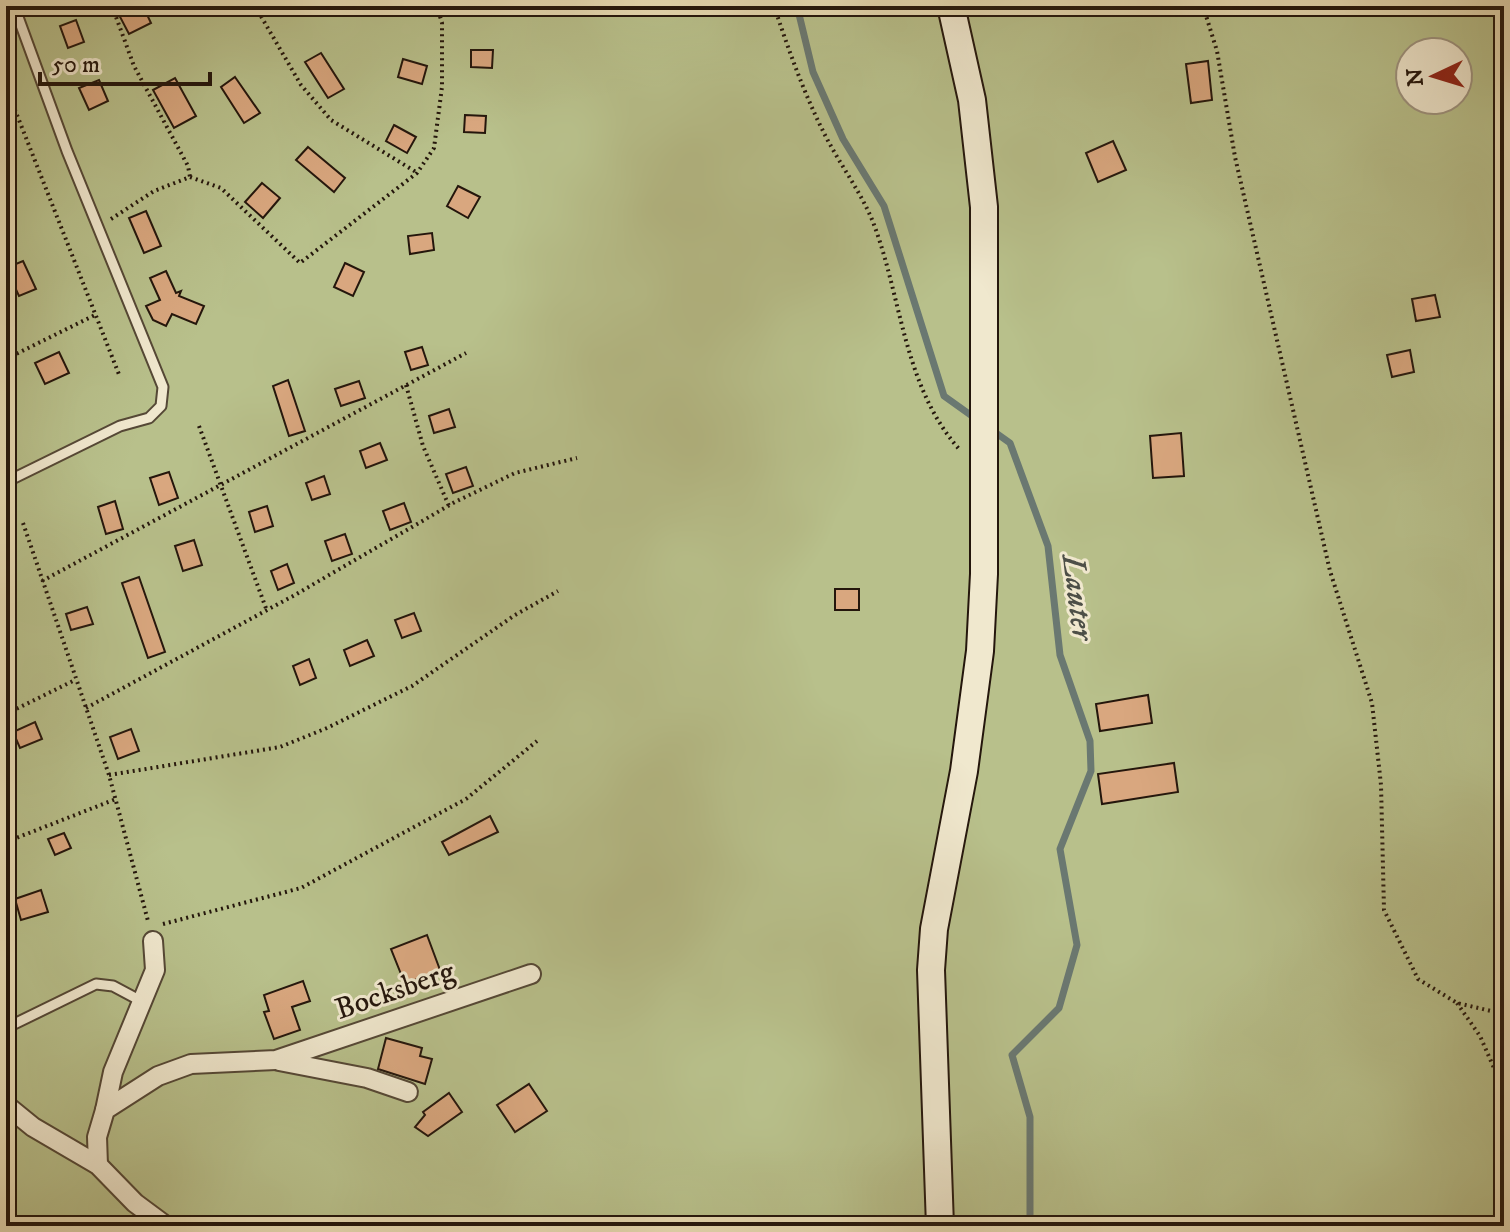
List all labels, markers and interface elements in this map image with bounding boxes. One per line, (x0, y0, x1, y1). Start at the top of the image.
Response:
scale bar (40, 36, 210, 86)
north arrow (1394, 36, 1474, 116)
text: 50 m (52, 50, 100, 80)
text: N (1401, 67, 1430, 87)
water label: Lauter (1052, 550, 1102, 644)
street label: Bocksberg (331, 953, 460, 1029)

